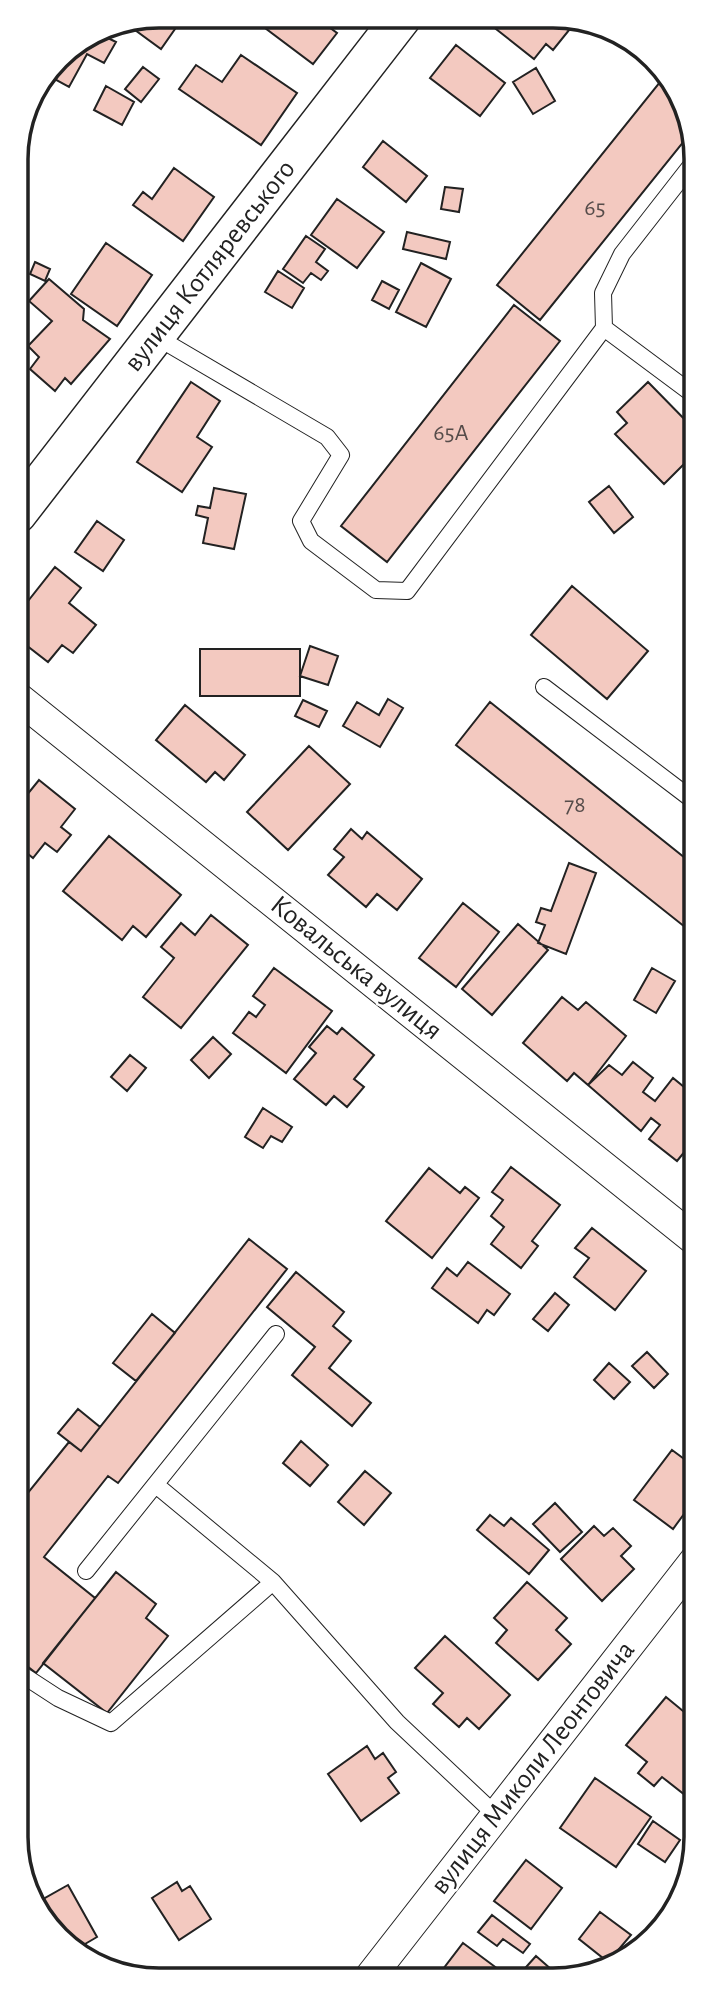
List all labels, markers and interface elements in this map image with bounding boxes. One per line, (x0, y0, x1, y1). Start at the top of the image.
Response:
street label: вулиця Котляревського (119, 155, 301, 377)
house number: 65 (584, 196, 606, 220)
house number: 65А (433, 421, 469, 445)
house number: 78 (564, 793, 586, 817)
street label: Ковальська вулиця (265, 891, 447, 1045)
street label: вулиця Миколи Леонтовича (426, 1636, 640, 1900)

